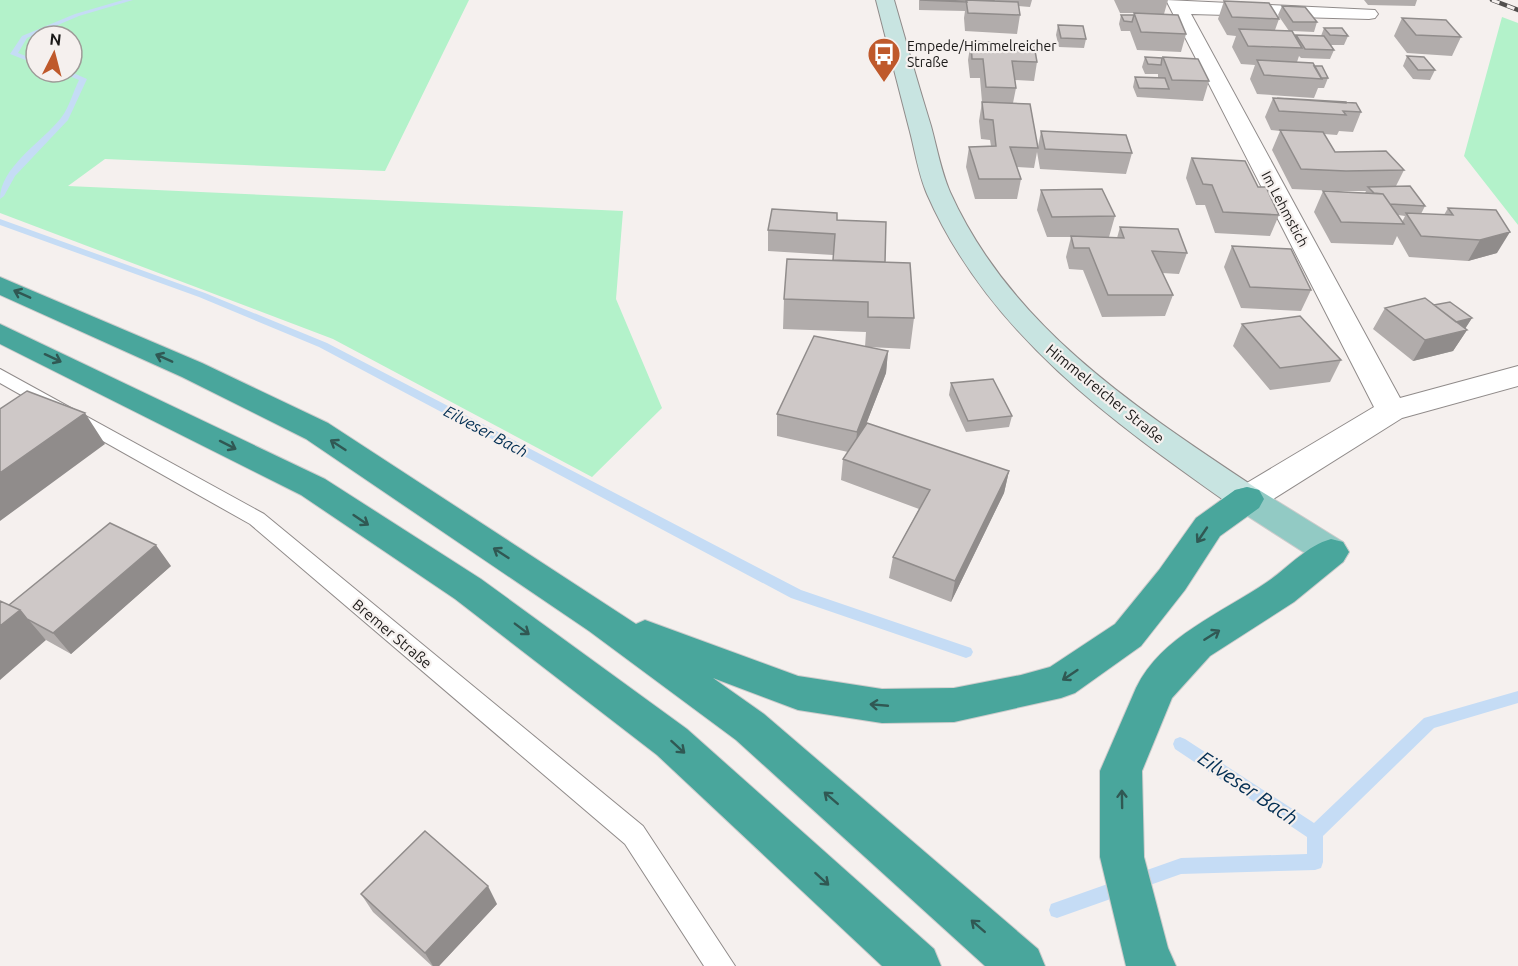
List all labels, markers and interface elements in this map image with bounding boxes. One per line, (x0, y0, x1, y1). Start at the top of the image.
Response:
north arrow (24, 24, 84, 84)
text: N (49, 30, 62, 49)
bus stop icon: Empede/Himmelreicher Straße (866, 36, 902, 83)
place label: Empede/Himmelreicher Straße (907, 38, 1057, 70)
street label: Im Lehmstich (1258, 168, 1312, 250)
one-way arrow (13, 288, 31, 300)
street label: Himmelreicher Straße (1043, 341, 1168, 447)
one-way arrow (155, 351, 173, 362)
one-way arrow (44, 353, 62, 364)
water label: Eilveser Bach (441, 401, 531, 461)
one-way arrow (218, 439, 236, 451)
one-way arrow (330, 439, 347, 451)
one-way arrow (352, 514, 369, 526)
one-way arrow (1196, 527, 1208, 543)
one-way arrow (493, 547, 509, 559)
street label: Bremer Straße (349, 596, 435, 672)
one-way arrow (514, 623, 530, 636)
one-way arrow (1203, 629, 1220, 642)
one-way arrow (1062, 669, 1078, 681)
one-way arrow (870, 699, 890, 710)
one-way arrow (670, 740, 685, 754)
water label: Eilveser Bach (1194, 746, 1302, 829)
one-way arrow (1116, 789, 1127, 809)
one-way arrow (824, 791, 839, 805)
one-way arrow (814, 872, 829, 886)
one-way arrow (971, 919, 986, 933)

